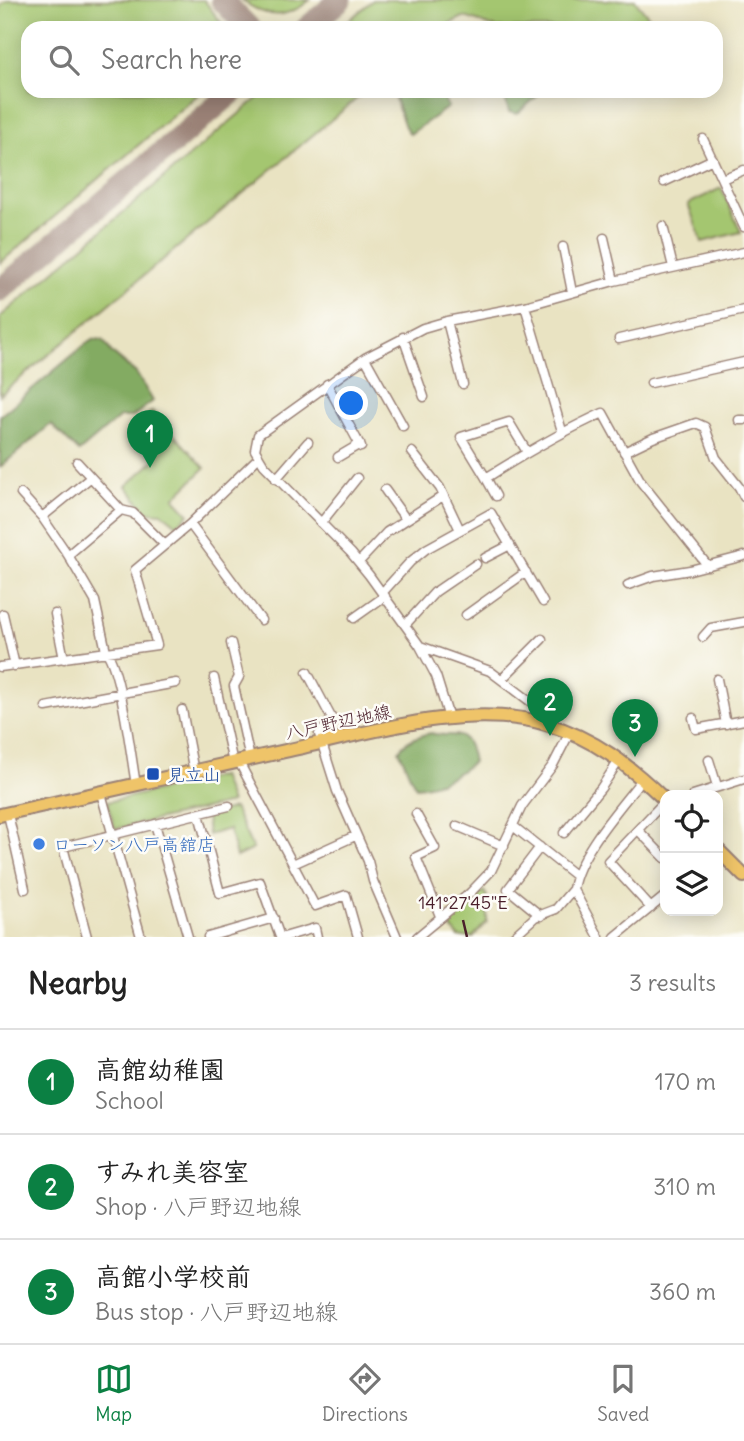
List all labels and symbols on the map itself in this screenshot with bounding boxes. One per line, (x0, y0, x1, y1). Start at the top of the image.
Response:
your location (334, 386, 368, 420)
pin: 1 (127, 410, 173, 468)
pin: 2 (527, 678, 573, 736)
pin: 3 (612, 699, 658, 757)
street label: 八戸野辺地線 (283, 700, 393, 744)
place label: 見立山 (167, 763, 221, 786)
marker: 見立山 (145, 766, 161, 782)
place label: ローソン八戸高舘店 (53, 833, 215, 856)
marker: ローソン八戸高舘店 (31, 836, 47, 852)
text: 141°27'45"E (418, 891, 508, 914)

